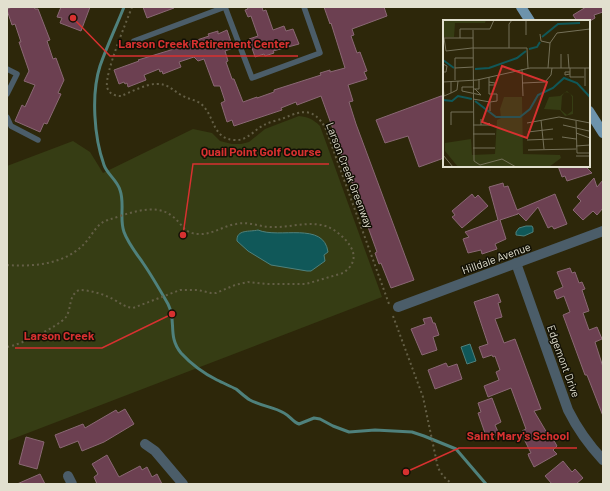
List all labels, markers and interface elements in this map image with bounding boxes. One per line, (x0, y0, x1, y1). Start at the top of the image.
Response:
inset map (443, 20, 590, 167)
callout: Larson Creek Retirement Center (110, 32, 298, 56)
text: Larson Creek Retirement Center (118, 36, 290, 50)
street label: Larson Creek Greenway (324, 120, 376, 230)
callout: Quail Point Golf Course (193, 140, 329, 164)
text: Quail Point Golf Course (201, 144, 321, 158)
street label: Hilldale Avenue (460, 239, 532, 276)
street label: Edgemont Drive (545, 323, 583, 399)
callout: Larson Creek (15, 324, 102, 348)
text: Larson Creek (24, 328, 95, 342)
callout: Saint Mary's School (459, 424, 577, 448)
text: Saint Mary's School (467, 428, 569, 442)

